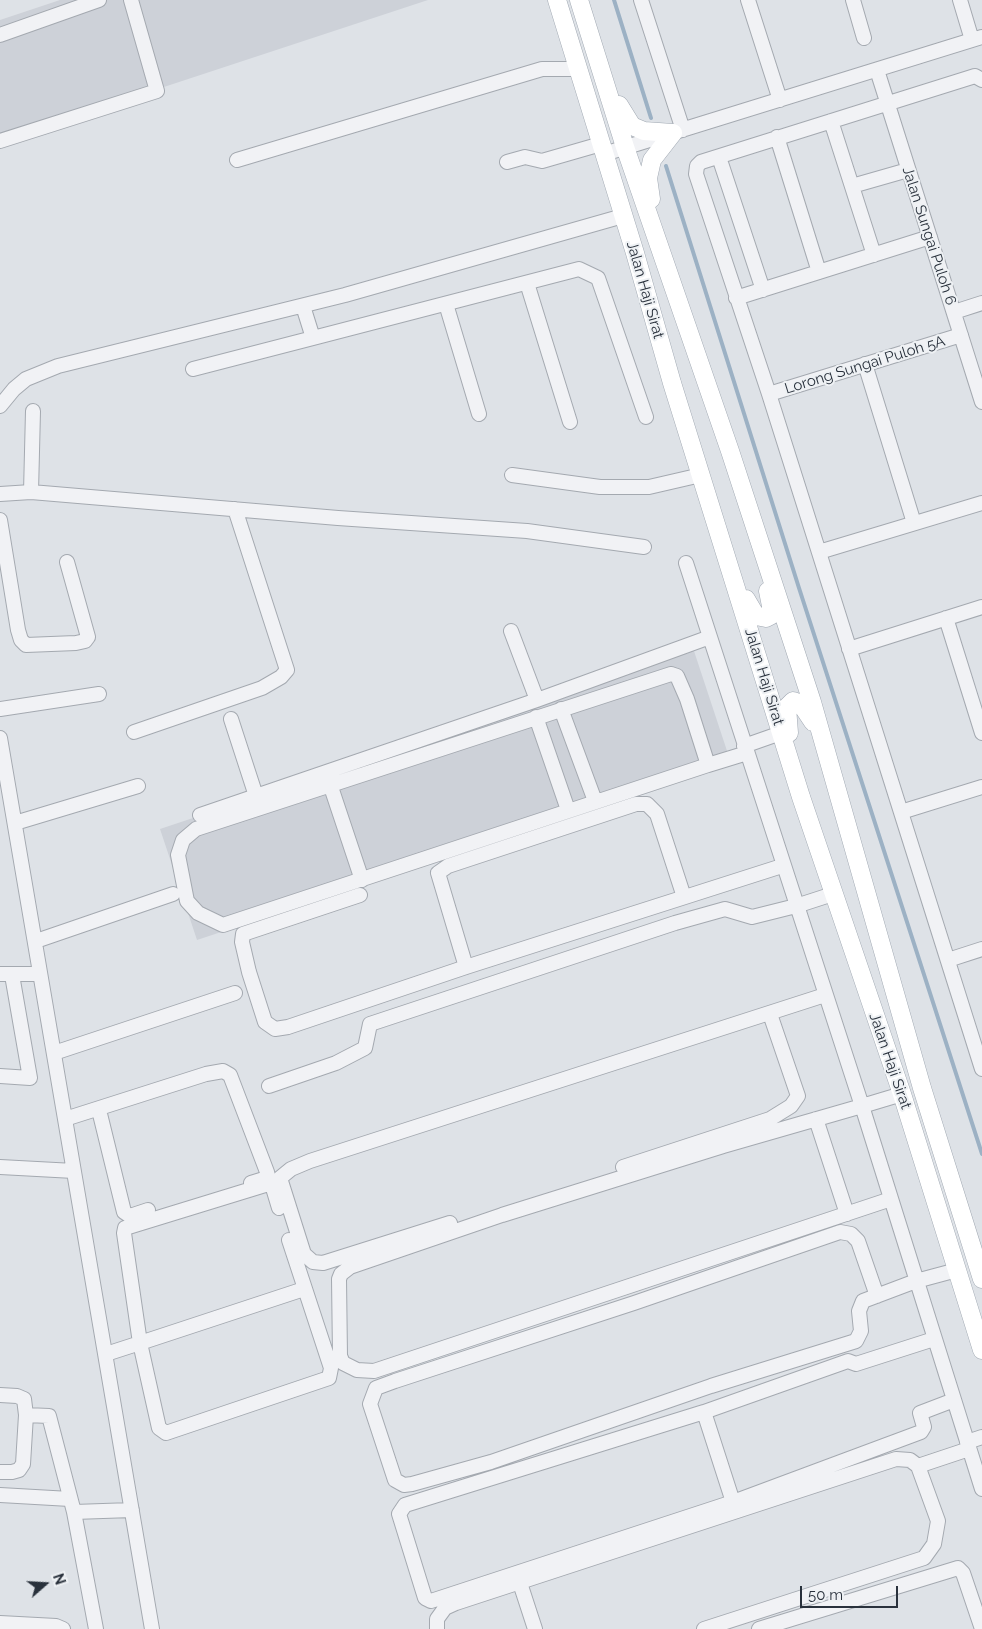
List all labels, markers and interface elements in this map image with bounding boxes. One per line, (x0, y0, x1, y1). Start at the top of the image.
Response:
street label: Jalan Sungai Puloh 6 (898, 165, 960, 307)
street label: Jalan Haji Sirat (623, 239, 667, 341)
street label: Lorong Sungai Puloh 5A (783, 332, 947, 398)
street label: Jalan Haji Sirat (741, 626, 787, 728)
street label: Jalan Haji Sirat (865, 1011, 915, 1111)
north arrow (20, 1559, 70, 1609)
text: N (50, 1571, 68, 1587)
scale bar (802, 1576, 900, 1608)
text: 50 m (808, 1586, 843, 1604)

